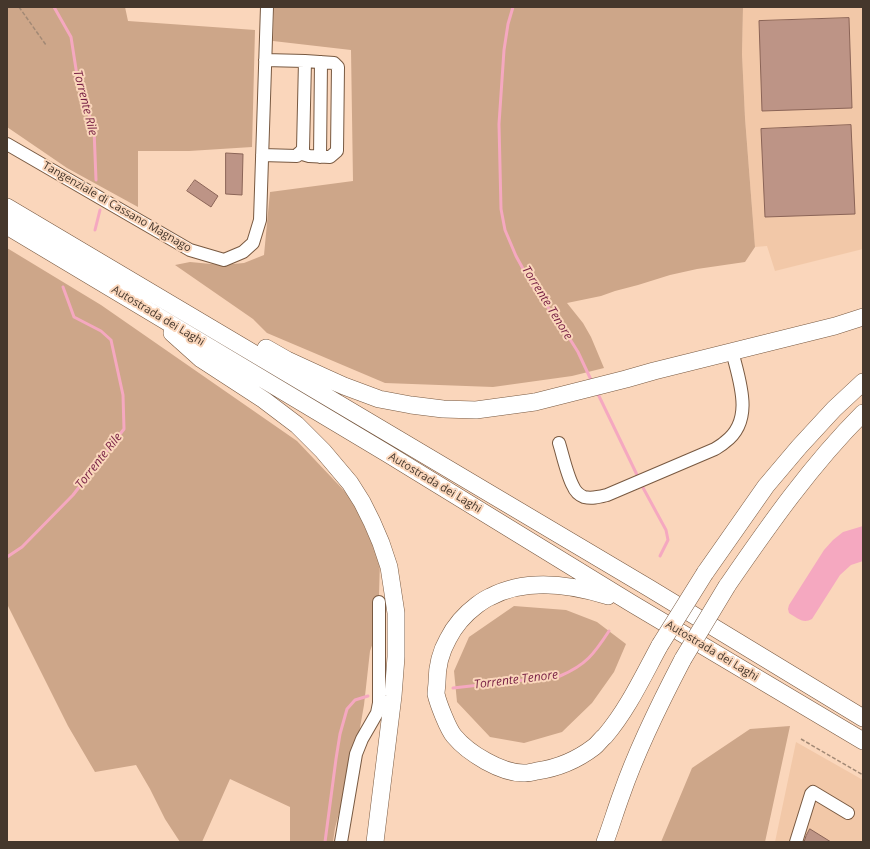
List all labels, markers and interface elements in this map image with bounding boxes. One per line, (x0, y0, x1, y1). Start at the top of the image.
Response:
water label: Torrente Rile (70, 69, 100, 137)
street label: Tangenziale di Cassano Magnago (40, 159, 194, 255)
water label: Torrente Tenore (519, 263, 575, 343)
street label: Autostrada dei Laghi (109, 283, 207, 349)
water label: Torrente Rile (73, 430, 125, 492)
street label: Autostrada dei Laghi (386, 450, 484, 516)
street label: Autostrada dei Laghi (663, 618, 761, 684)
water label: Torrente Tenore (473, 668, 559, 692)

